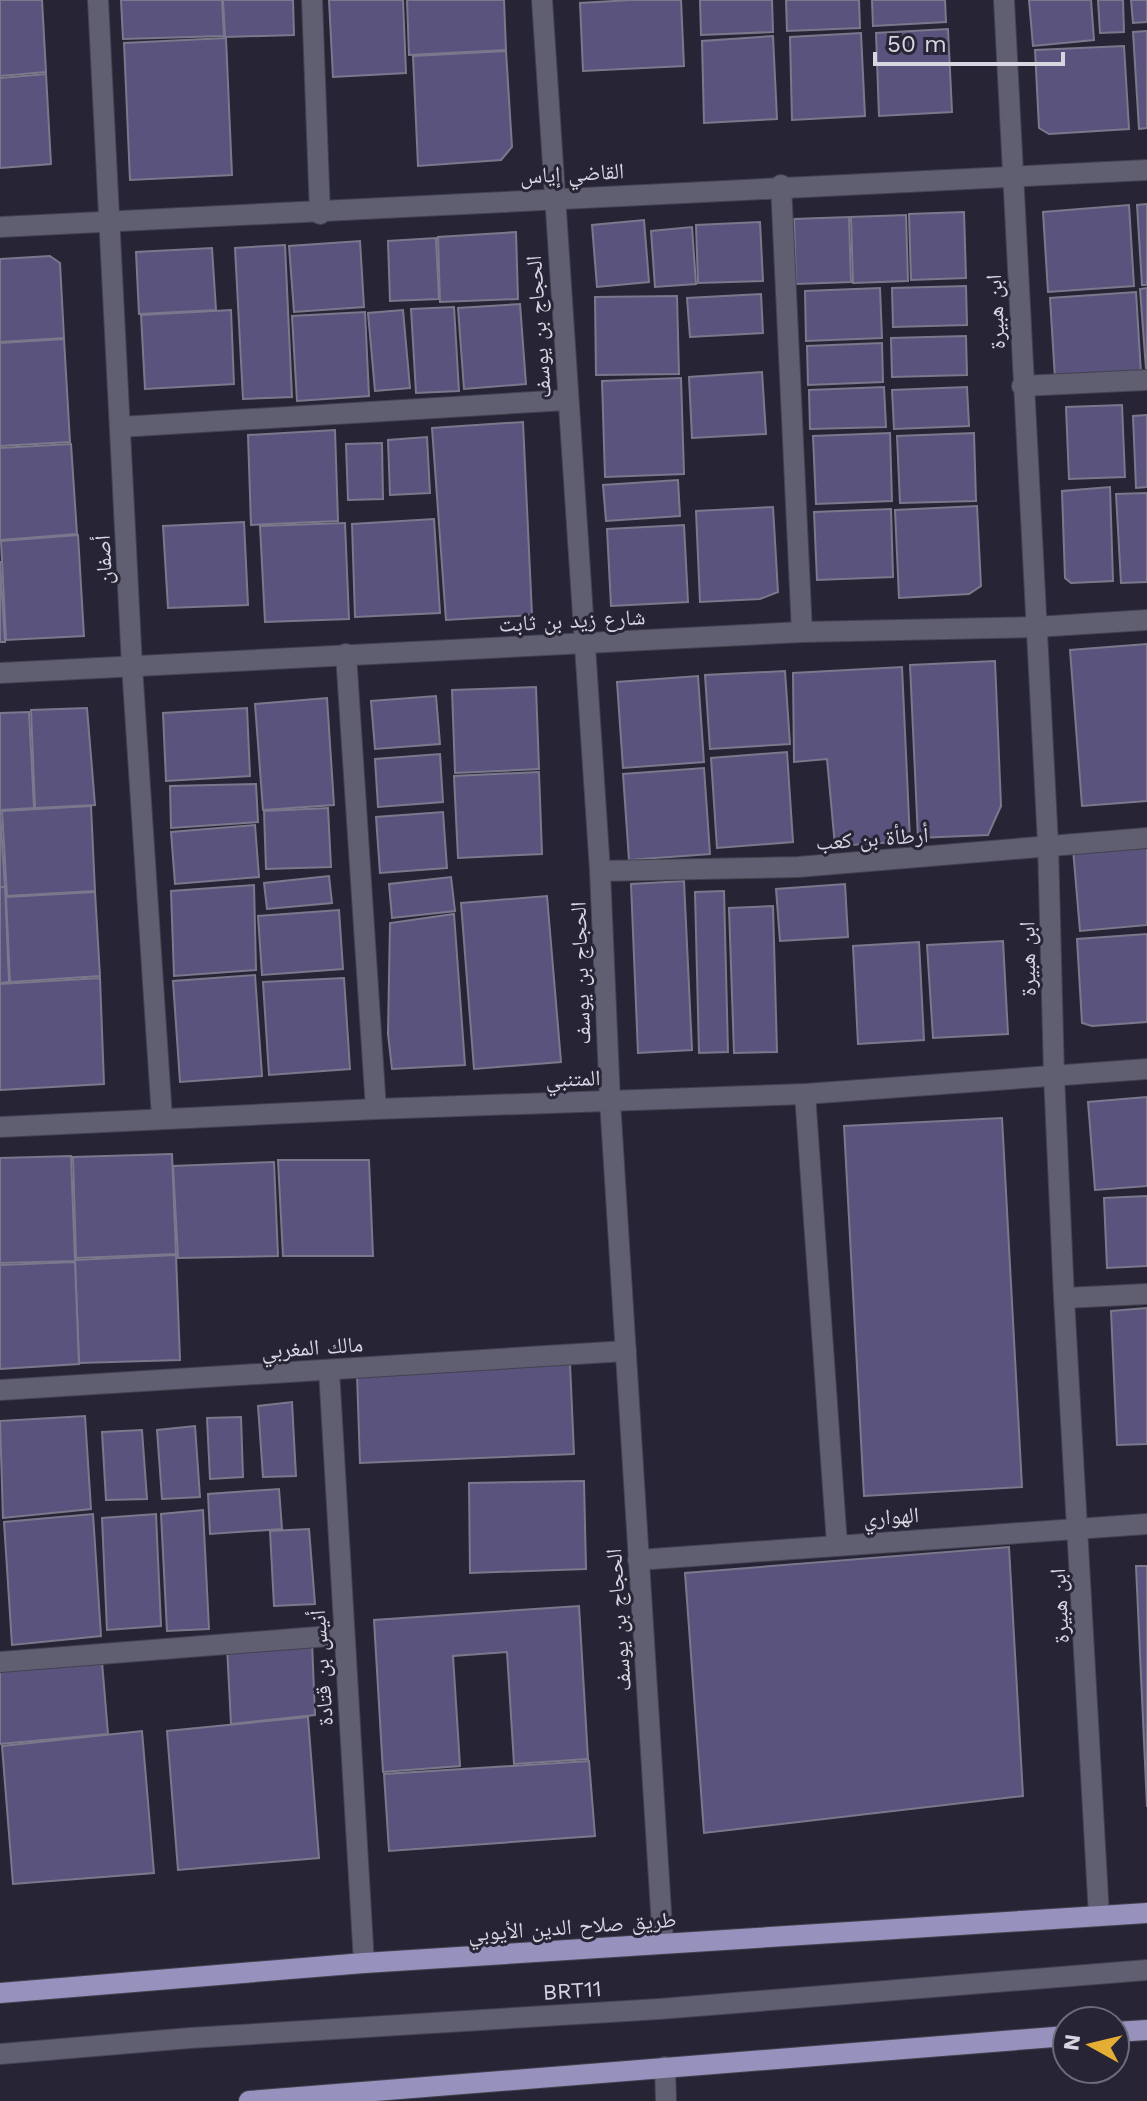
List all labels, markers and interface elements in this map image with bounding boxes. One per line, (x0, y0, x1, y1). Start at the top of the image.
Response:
scale bar (875, 16, 1063, 66)
text: 50 m (887, 30, 947, 58)
street label: القاضي إياس (519, 158, 625, 193)
street label: الحجاج بن يوسف (521, 255, 557, 399)
street label: ابن هبيرة (981, 274, 1011, 350)
street label: أصفان (89, 535, 118, 585)
street label: شارع زيد بن ثابت (498, 604, 646, 638)
street label: أرطأة بن كعب (815, 821, 929, 856)
street label: الحجاج بن يوسف (566, 901, 596, 1045)
street label: ابن هبيرة (1014, 921, 1042, 997)
street label: المتنبي (545, 1065, 601, 1097)
street label: مالك المغربي (260, 1331, 364, 1368)
street label: الهواري (862, 1502, 920, 1535)
street label: الحجاج بن يوسف (601, 1548, 637, 1692)
street label: ابن هبيرة (1045, 1568, 1075, 1644)
street label: أنيس بن قتادة (304, 1609, 339, 1727)
street label: طريق صلاح الدين الأيوبي (467, 1907, 677, 1951)
street label: BRT11 (542, 1976, 602, 2005)
north arrow (1051, 2005, 1131, 2085)
text: N (1058, 2032, 1085, 2052)

